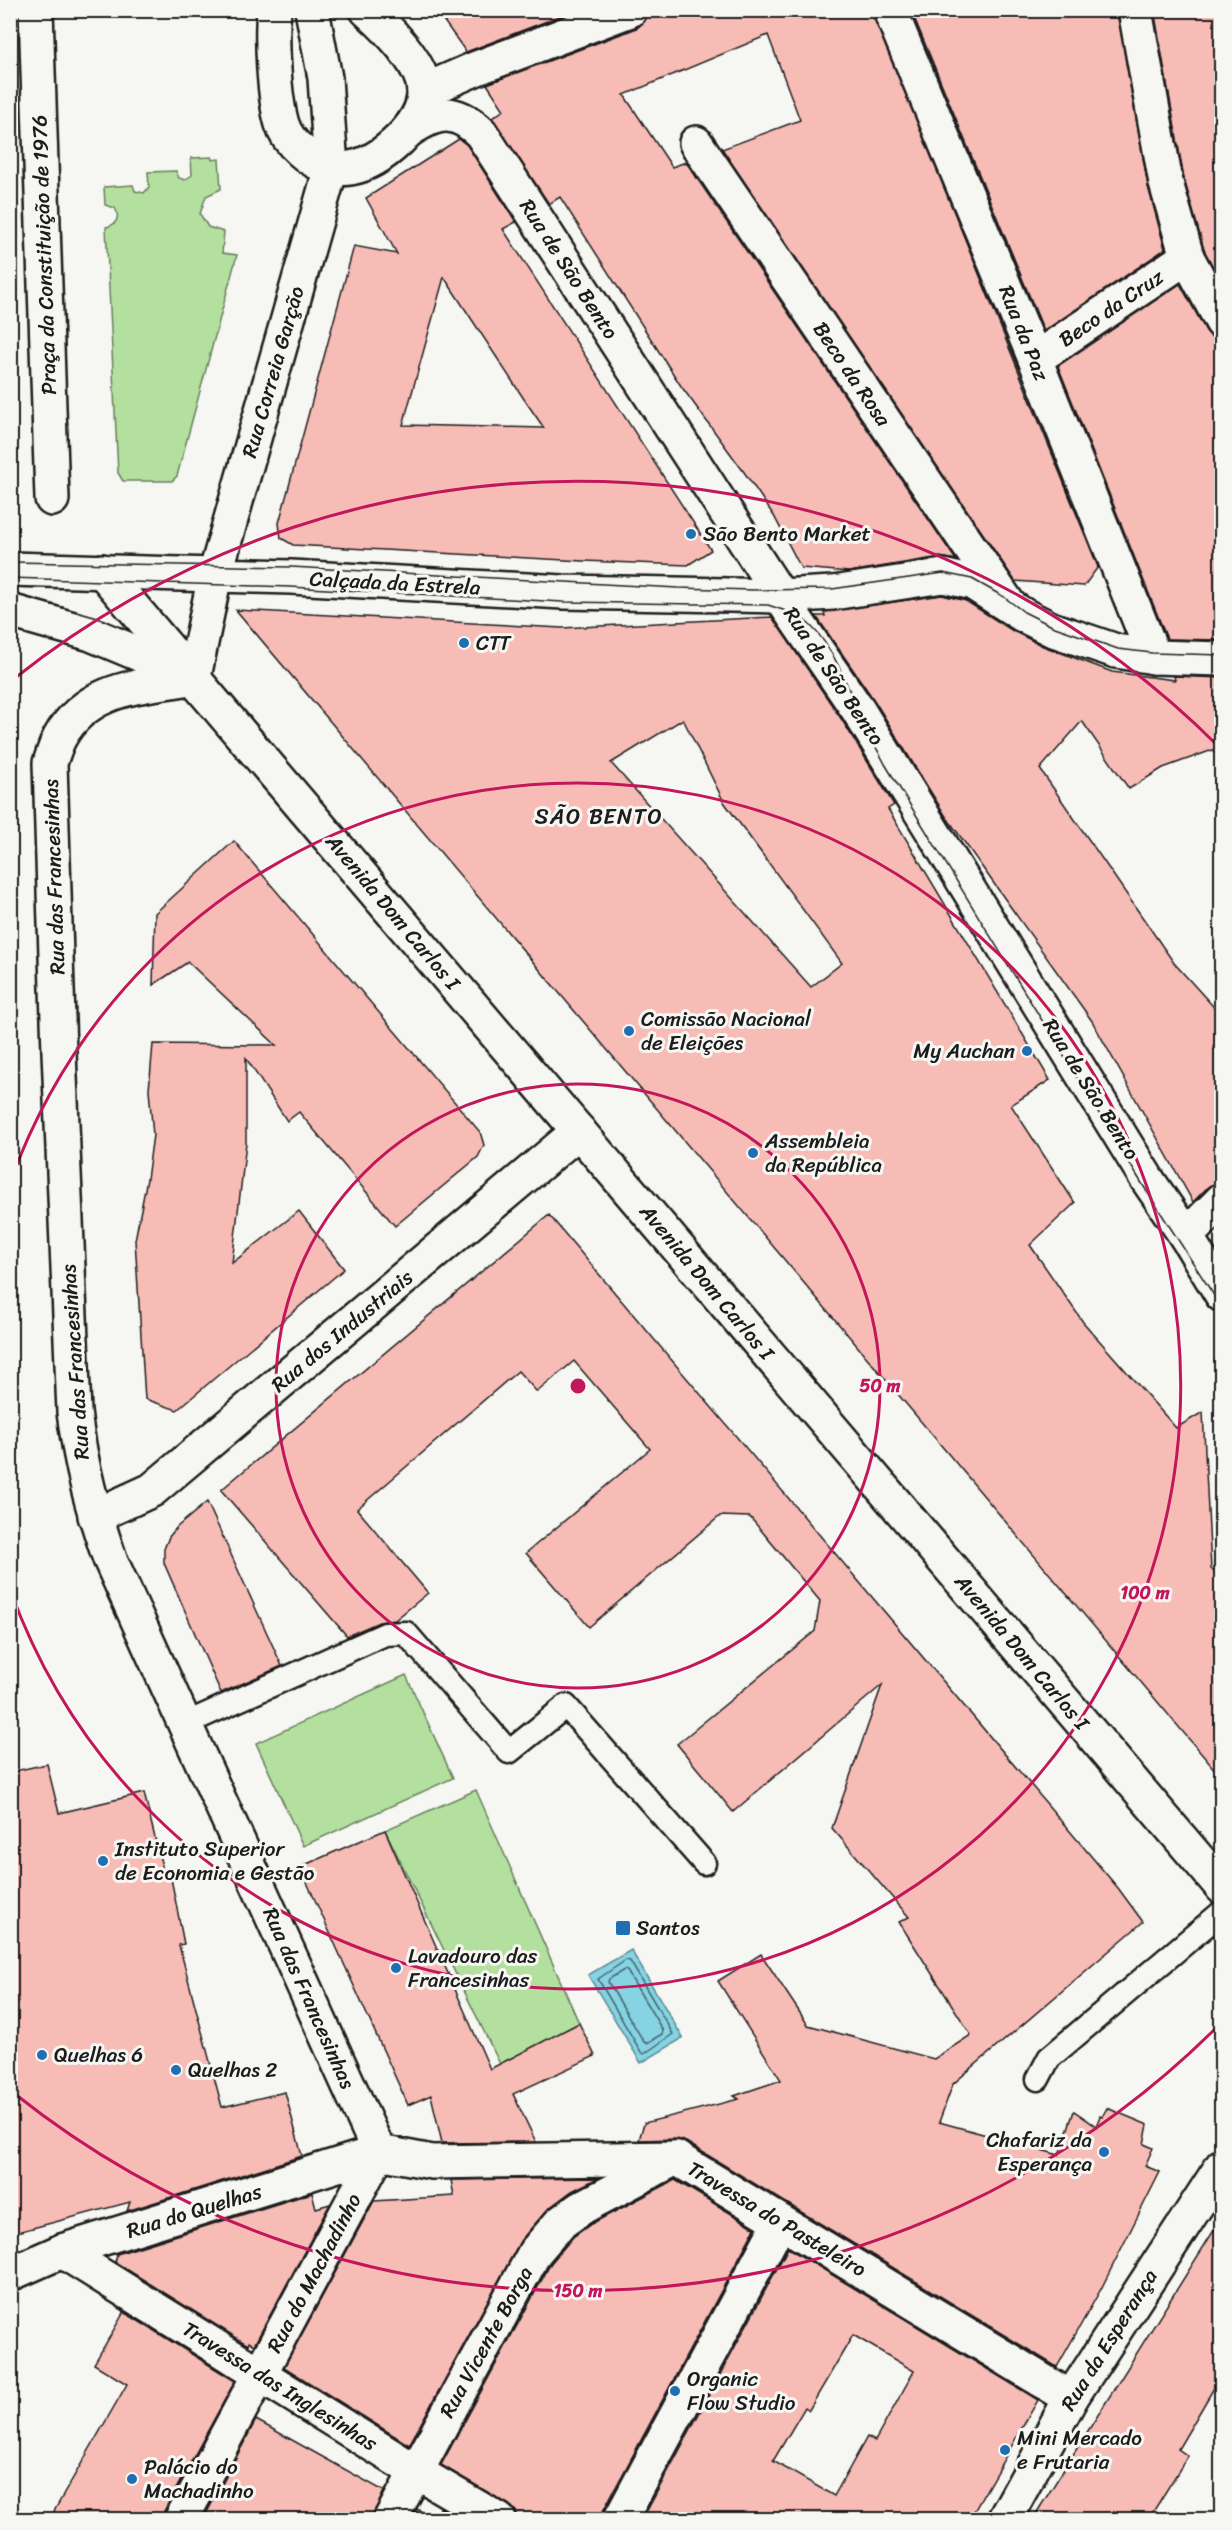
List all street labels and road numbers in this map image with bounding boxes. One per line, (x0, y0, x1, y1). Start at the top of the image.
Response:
street label: Praça da Constituição de 1976 (20, 114, 68, 396)
street label: Rua de São Bento (509, 191, 629, 347)
street label: Beco da Cruz (1050, 258, 1172, 357)
street label: Rua da Paz (988, 279, 1061, 388)
street label: Rua Correia Garção (230, 281, 316, 462)
street label: Beco da Rosa (803, 314, 902, 435)
street label: Calçada da Estrela (309, 560, 482, 606)
street label: Rua de São Bento (773, 598, 895, 754)
street label: Rua das Francesinhas (32, 778, 76, 976)
street label: Avenida Dom Carlos I (315, 824, 471, 1000)
street label: Rua de São Bento (1032, 1010, 1150, 1168)
street label: Avenida Dom Carlos I (629, 1194, 785, 1370)
street label: Rua dos Industriais (262, 1259, 422, 1402)
street label: Rua das Francesinhas (49, 1263, 101, 1461)
street label: Avenida Dom Carlos I (944, 1564, 1100, 1740)
street label: Rua das Francesinhas (252, 1901, 366, 2096)
street label: Travessa do Pasteleiro (680, 2150, 874, 2288)
street label: Rua do Quelhas (122, 2172, 267, 2250)
street label: Rua do Machadinho (256, 2186, 372, 2360)
street label: Rua Vicente Borga (428, 2258, 544, 2425)
street label: Rua da Esperança (1050, 2261, 1168, 2419)
street label: Travessa das Inglesinhas (175, 2310, 386, 2462)

